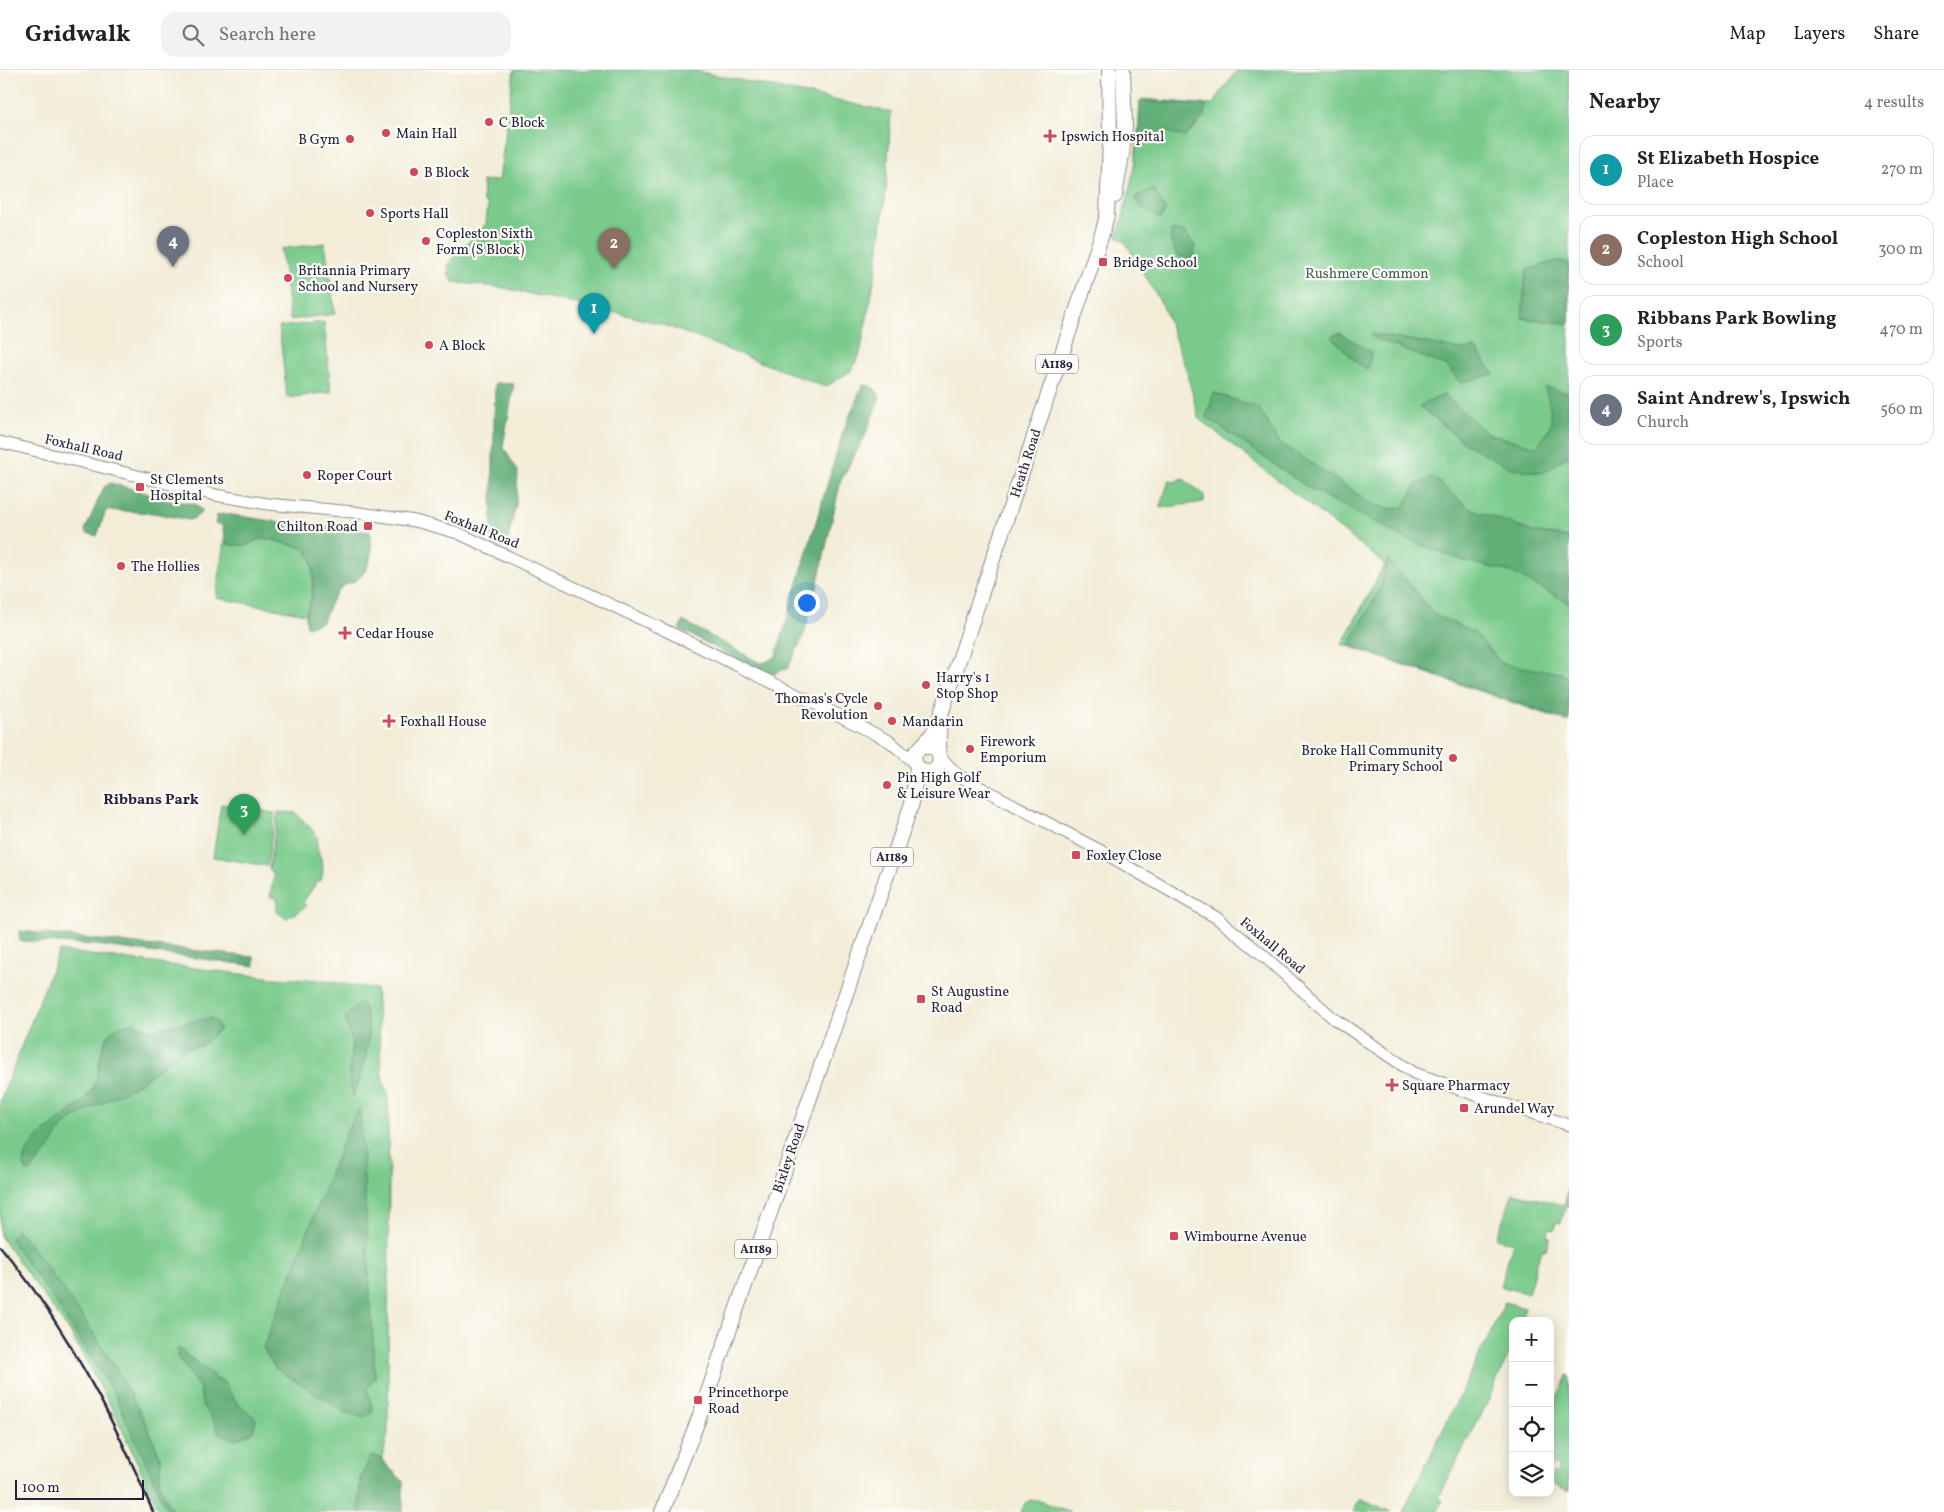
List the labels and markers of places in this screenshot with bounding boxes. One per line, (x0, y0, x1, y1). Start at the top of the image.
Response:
place label: C Block (499, 114, 545, 133)
marker: C Block (483, 116, 495, 128)
place label: Main Hall (396, 125, 457, 144)
marker: Main Hall (380, 127, 392, 139)
place label: Ipswich Hospital (1061, 128, 1164, 147)
marker: Ipswich Hospital (1043, 129, 1057, 143)
place label: B Gym (298, 131, 340, 150)
marker: B Gym (344, 133, 356, 145)
place label: B Block (424, 164, 470, 183)
marker: B Block (408, 166, 420, 178)
place label: Sports Hall (380, 205, 449, 224)
marker: Sports Hall (364, 207, 376, 219)
place label: Copleston Sixth Form (S Block) (436, 225, 533, 260)
pin: 4 (157, 226, 189, 267)
pin: 2 (598, 228, 630, 269)
marker: Copleston Sixth Form (S Block) (420, 235, 432, 247)
place label: Bridge School (1113, 254, 1197, 273)
marker: Bridge School (1097, 256, 1109, 268)
place label: Britannia Primary School and Nursery (298, 262, 418, 297)
marker: Britannia Primary School and Nursery (282, 272, 294, 284)
pin: 1 (578, 293, 610, 334)
place label: A Block (439, 337, 486, 356)
marker: A Block (423, 339, 435, 351)
place label: Roper Court (317, 467, 392, 486)
marker: Roper Court (301, 469, 313, 481)
place label: St Clements Hospital (150, 471, 224, 506)
marker: St Clements Hospital (134, 481, 146, 493)
place label: Chilton Road (277, 518, 358, 537)
marker: Chilton Road (362, 520, 374, 532)
place label: The Hollies (131, 558, 200, 577)
marker: The Hollies (115, 560, 127, 572)
place label: Cedar House (356, 625, 434, 644)
marker: Cedar House (338, 626, 352, 640)
place label: Harry's 1 Stop Shop (936, 669, 998, 704)
marker: Harry's 1 Stop Shop (920, 679, 932, 691)
place label: Thomas's Cycle Revolution (775, 690, 868, 725)
marker: Thomas's Cycle Revolution (872, 700, 884, 712)
place label: Foxhall House (400, 713, 487, 732)
place label: Mandarin (902, 713, 964, 732)
marker: Foxhall House (382, 714, 396, 728)
marker: Mandarin (886, 715, 898, 727)
place label: Firework Emporium (980, 733, 1047, 768)
place label: Broke Hall Community Primary School (1301, 742, 1443, 777)
marker: Firework Emporium (964, 743, 976, 755)
marker: Broke Hall Community Primary School (1447, 752, 1459, 764)
place label: Pin High Golf & Leisure Wear (897, 769, 990, 804)
marker: Pin High Golf & Leisure Wear (881, 779, 893, 791)
pin: 3 (228, 794, 260, 835)
place label: Foxley Close (1086, 847, 1162, 866)
marker: Foxley Close (1070, 849, 1082, 861)
place label: St Augustine Road (931, 983, 1009, 1018)
marker: St Augustine Road (915, 993, 927, 1005)
place label: Square Pharmacy (1402, 1077, 1510, 1096)
marker: Square Pharmacy (1386, 1079, 1398, 1091)
place label: Arundel Way (1474, 1100, 1555, 1119)
marker: Arundel Way (1458, 1102, 1470, 1114)
place label: Wimbourne Avenue (1184, 1228, 1307, 1247)
marker: Wimbourne Avenue (1168, 1230, 1180, 1242)
place label: Princethorpe Road (708, 1384, 789, 1419)
marker: Princethorpe Road (692, 1394, 704, 1406)

